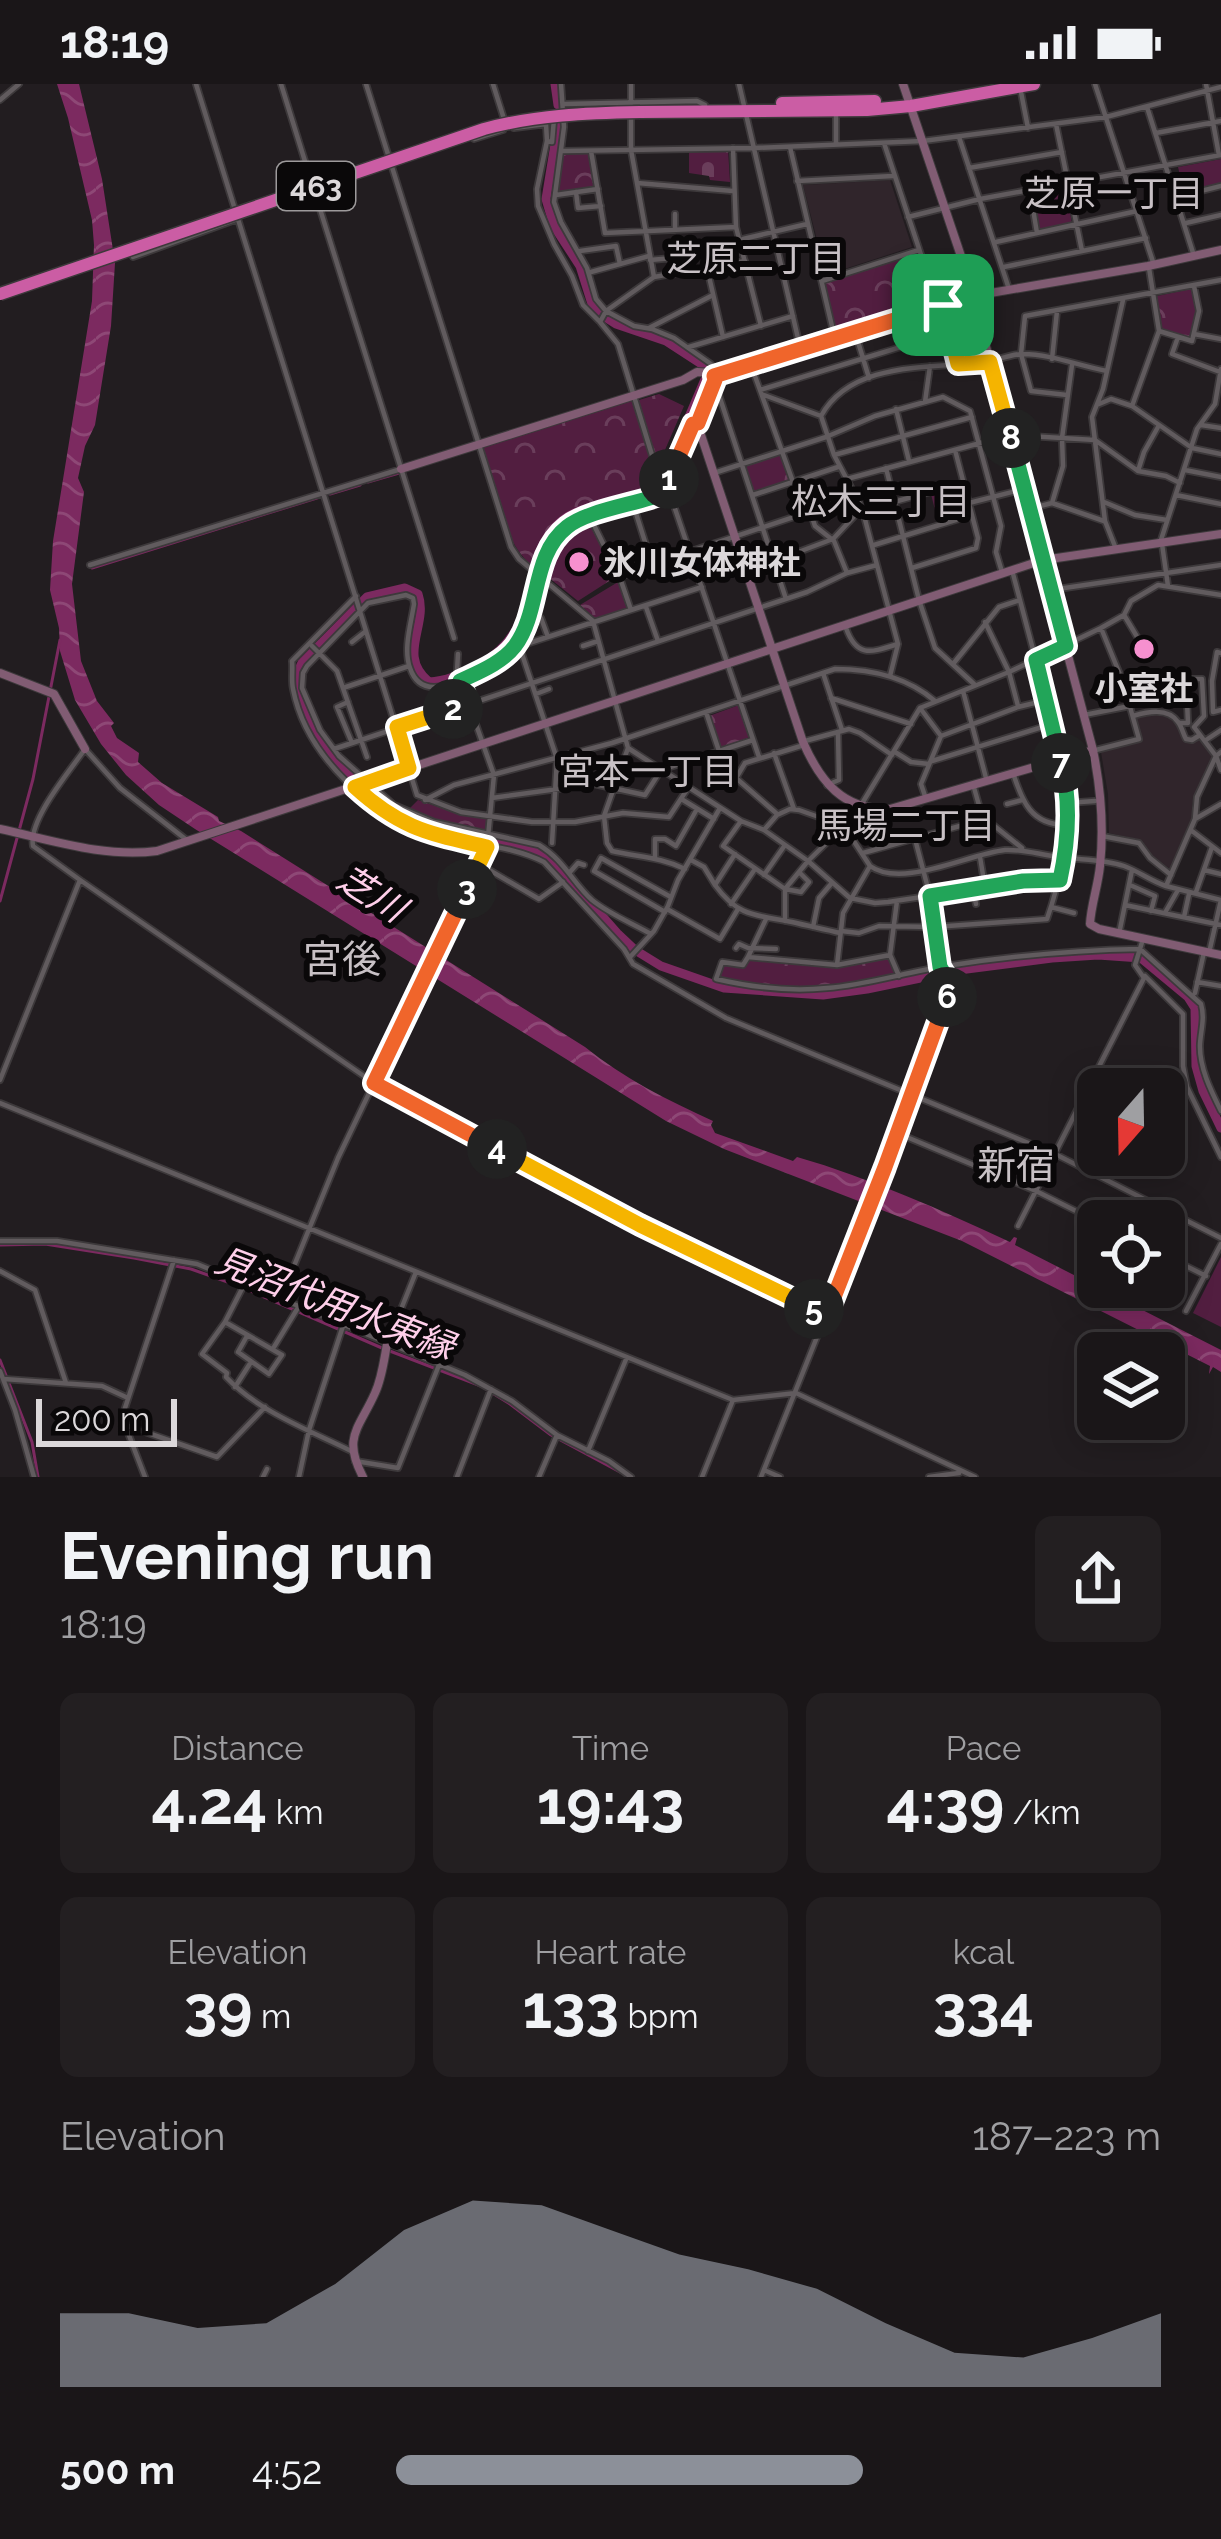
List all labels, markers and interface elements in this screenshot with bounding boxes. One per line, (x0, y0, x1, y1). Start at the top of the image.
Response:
text: 18:19 (60, 16, 169, 69)
road number: 463 (277, 162, 355, 210)
district label: 芝原一丁目 (1024, 172, 1204, 214)
district label: 芝原二丁目 (666, 237, 846, 279)
pin (892, 254, 994, 356)
icon: arrive (910, 272, 976, 338)
pin: 8 (981, 408, 1041, 468)
text: 8 (1001, 418, 1021, 457)
pin: 1 (639, 449, 699, 509)
text: 1 (661, 459, 677, 498)
district label: 松木三丁目 (791, 480, 971, 522)
place label: 氷川女体神社 (603, 543, 801, 582)
marker: 氷川女体神社 (566, 549, 592, 575)
marker: 小室社 (1131, 636, 1157, 662)
place label: 小室社 (1095, 669, 1194, 708)
pin: 2 (423, 679, 483, 739)
text: 2 (444, 689, 462, 728)
pin: 7 (1031, 733, 1091, 793)
text: 7 (1052, 743, 1070, 782)
district label: 宮本一丁目 (558, 750, 738, 792)
district label: 馬場二丁目 (816, 804, 996, 846)
water label: 芝川 (330, 856, 417, 932)
pin: 3 (437, 859, 497, 919)
text: 3 (458, 869, 476, 908)
district label: 宮後 (303, 936, 381, 982)
pin: 6 (917, 967, 977, 1027)
text: 6 (937, 977, 957, 1016)
north arrow (1077, 1068, 1185, 1176)
map controls (1077, 1068, 1185, 1440)
pin: 4 (467, 1119, 527, 1179)
text: 4 (488, 1129, 506, 1168)
district label: 新宿 (977, 1142, 1055, 1188)
button: locate (1077, 1200, 1185, 1308)
water label: 見沼代用水東縁 (210, 1238, 464, 1369)
pin: 5 (784, 1279, 844, 1339)
text: 5 (805, 1289, 823, 1328)
button: layers (1077, 1332, 1185, 1440)
scale bar (36, 1393, 177, 1446)
text: 200 m (54, 1400, 150, 1439)
button: share (1035, 1516, 1161, 1642)
text: Evening run (60, 1517, 434, 1594)
text: 18:19 (60, 1601, 147, 1647)
text: Distance (171, 1729, 304, 1768)
text: Time (572, 1729, 649, 1768)
text: Pace (946, 1729, 1021, 1768)
text: 4.24 (151, 1768, 267, 1838)
text: 19:43 (537, 1768, 684, 1838)
text: 4:39 (886, 1768, 1004, 1838)
text: km (267, 1793, 324, 1832)
text: /km (1004, 1793, 1081, 1832)
text: Elevation (167, 1933, 308, 1972)
text: Heart rate (535, 1933, 687, 1972)
text: kcal (953, 1933, 1014, 1972)
text: 39 (184, 1972, 253, 2042)
text: 133 (522, 1972, 619, 2042)
text: 334 (933, 1972, 1034, 2042)
text: m (253, 1997, 291, 2036)
text: bpm (619, 1997, 699, 2036)
text: Elevation (60, 2113, 226, 2159)
text: 187–223 m (972, 2113, 1161, 2159)
text: 500 m (60, 2447, 175, 2493)
text: 4:52 (252, 2447, 322, 2493)

